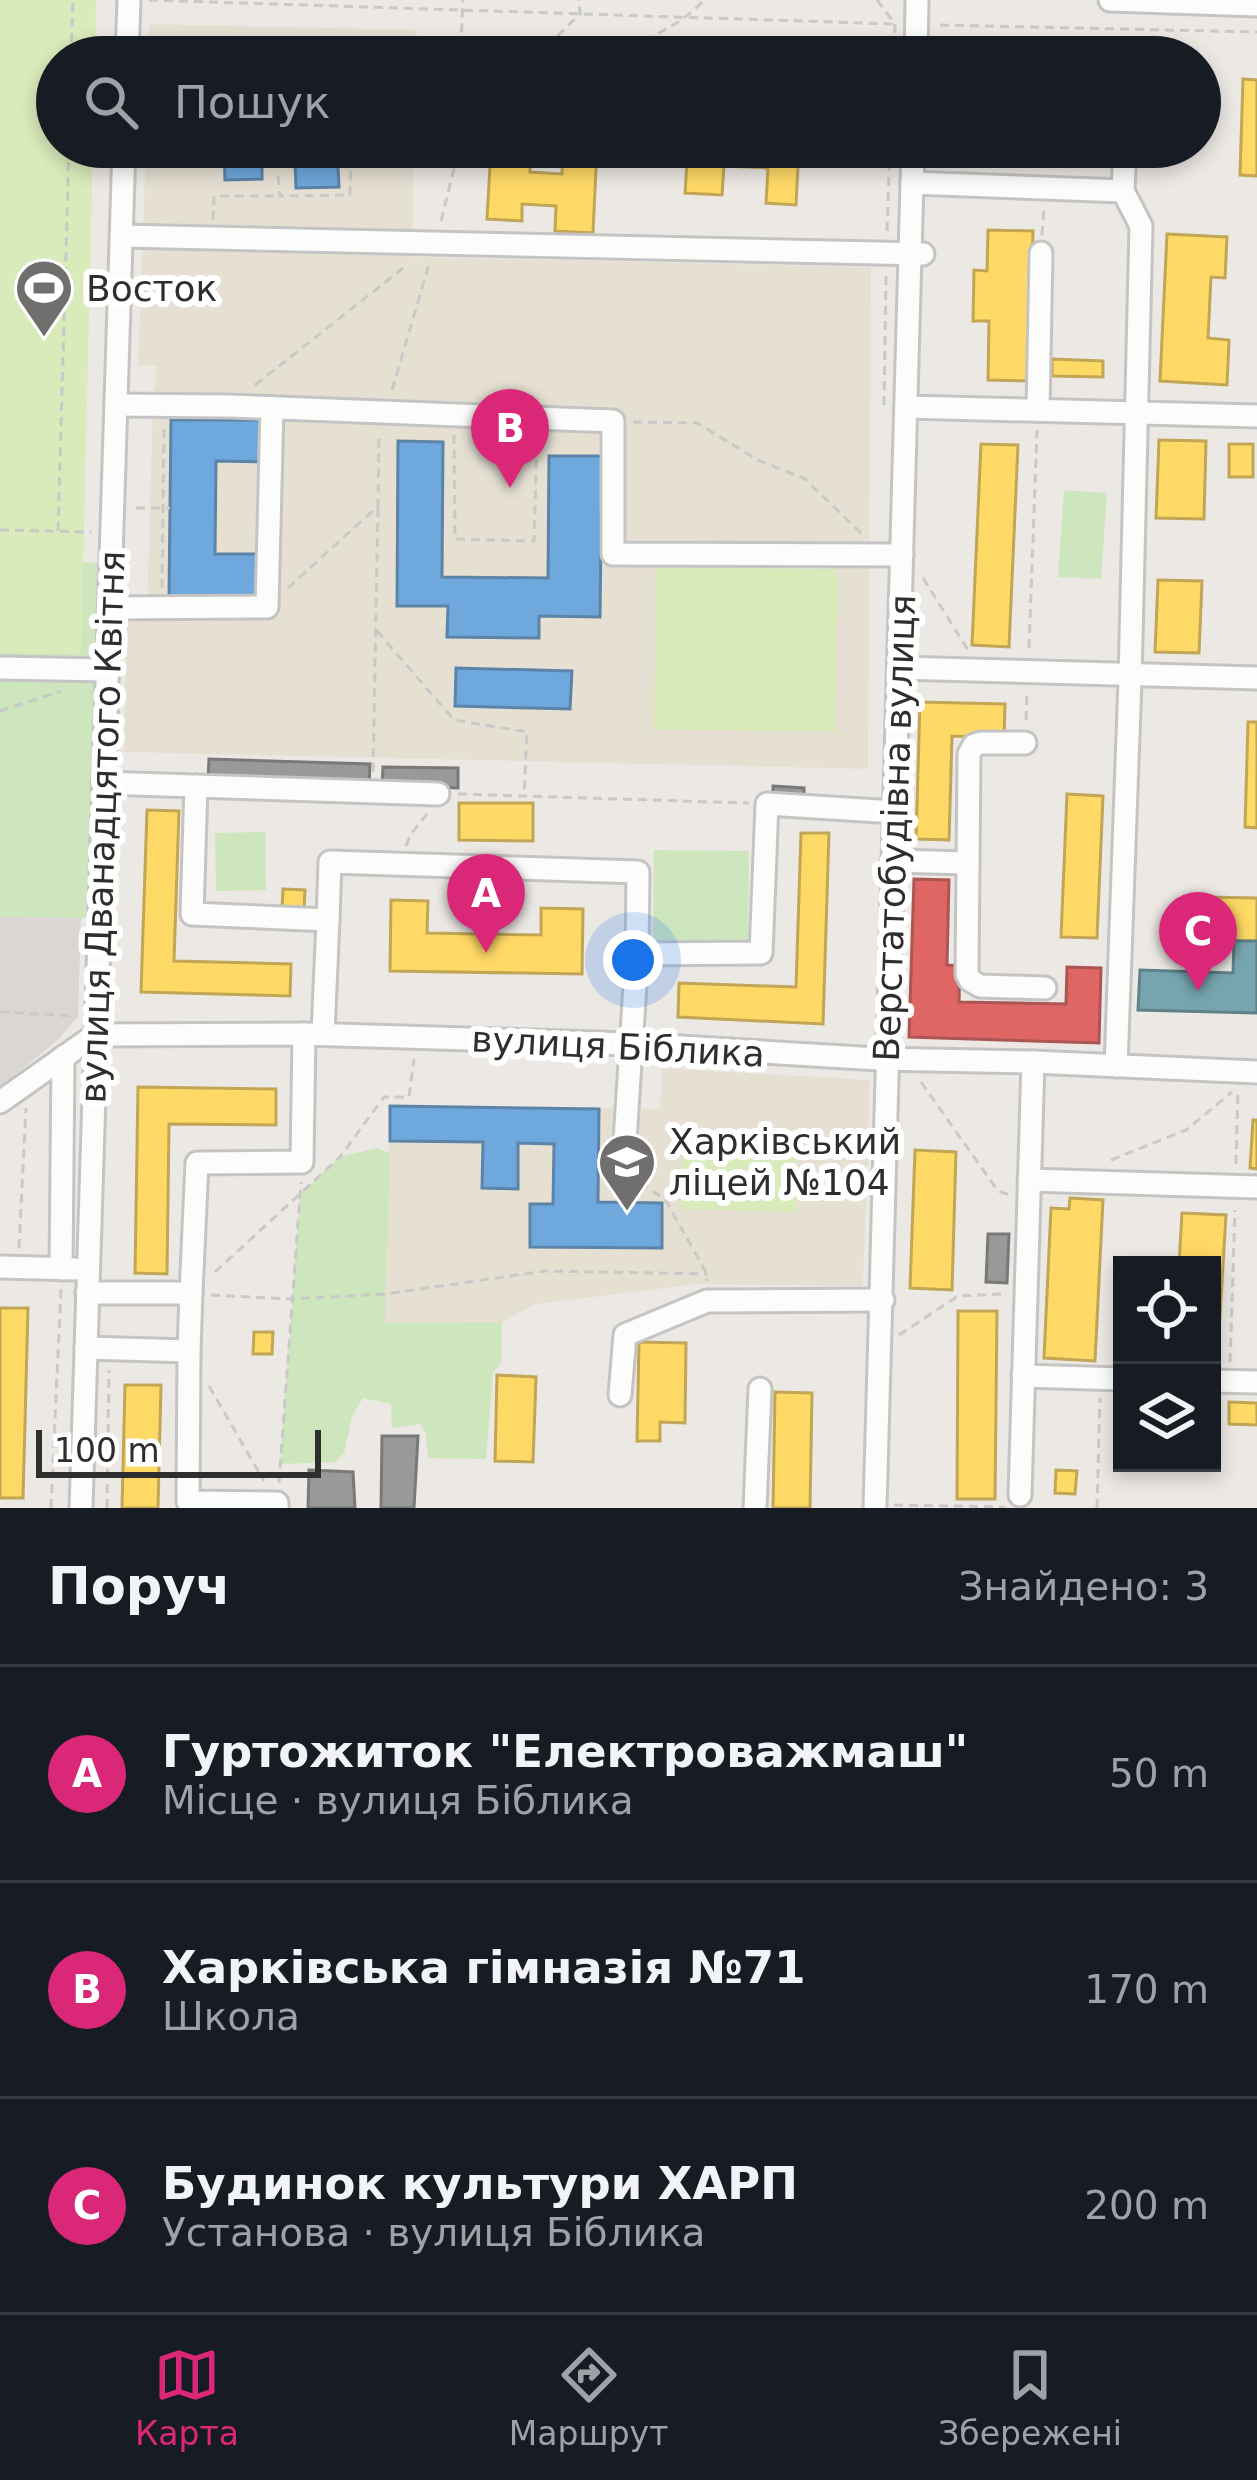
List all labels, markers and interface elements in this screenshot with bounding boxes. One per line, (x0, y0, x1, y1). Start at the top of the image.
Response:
search box (36, 36, 1221, 168)
icon: search (78, 69, 144, 135)
text: Пошук (174, 76, 330, 129)
sports icon: Восток (13, 257, 75, 339)
place label: Восток (86, 268, 217, 309)
pin: B (471, 389, 549, 488)
street label: вулиця Дванадцятого Квітня (72, 550, 133, 1104)
street label: Верстатобудівна вулиця (866, 594, 923, 1062)
pin: A (447, 854, 525, 953)
pin: C (1159, 892, 1237, 991)
your location (603, 930, 663, 990)
street label: вулиця Біблика (470, 1018, 766, 1075)
place label: Харківський ліцей №104 (669, 1121, 901, 1203)
school or university icon: Харківський ліцей №104 (596, 1131, 658, 1213)
map controls (1113, 1256, 1221, 1472)
button: locate (1113, 1256, 1221, 1364)
button: layers (1113, 1364, 1221, 1472)
scale bar (36, 1424, 321, 1477)
text: 100 m (54, 1431, 160, 1470)
text: Поруч (48, 1557, 230, 1616)
text: Знайдено: 3 (959, 1564, 1209, 1609)
text: Гуртожиток "Електроважмаш" (162, 1725, 968, 1778)
text: A (72, 1751, 102, 1796)
text: 50 m (1109, 1751, 1209, 1796)
text: Місце · вулиця Біблика (162, 1778, 634, 1823)
text: Харківська гімназія №71 (162, 1941, 806, 1994)
text: B (72, 1967, 102, 2012)
text: 170 m (1084, 1967, 1209, 2012)
text: Школа (162, 1994, 300, 2039)
text: Будинок культури ХАРП (162, 2157, 798, 2210)
text: C (73, 2183, 101, 2228)
text: 200 m (1084, 2183, 1209, 2228)
text: Установа · вулиця Біблика (162, 2210, 705, 2255)
tab: Карта (135, 2342, 239, 2453)
tab: Маршрут (509, 2342, 668, 2453)
tab: Збережені (938, 2342, 1122, 2453)

